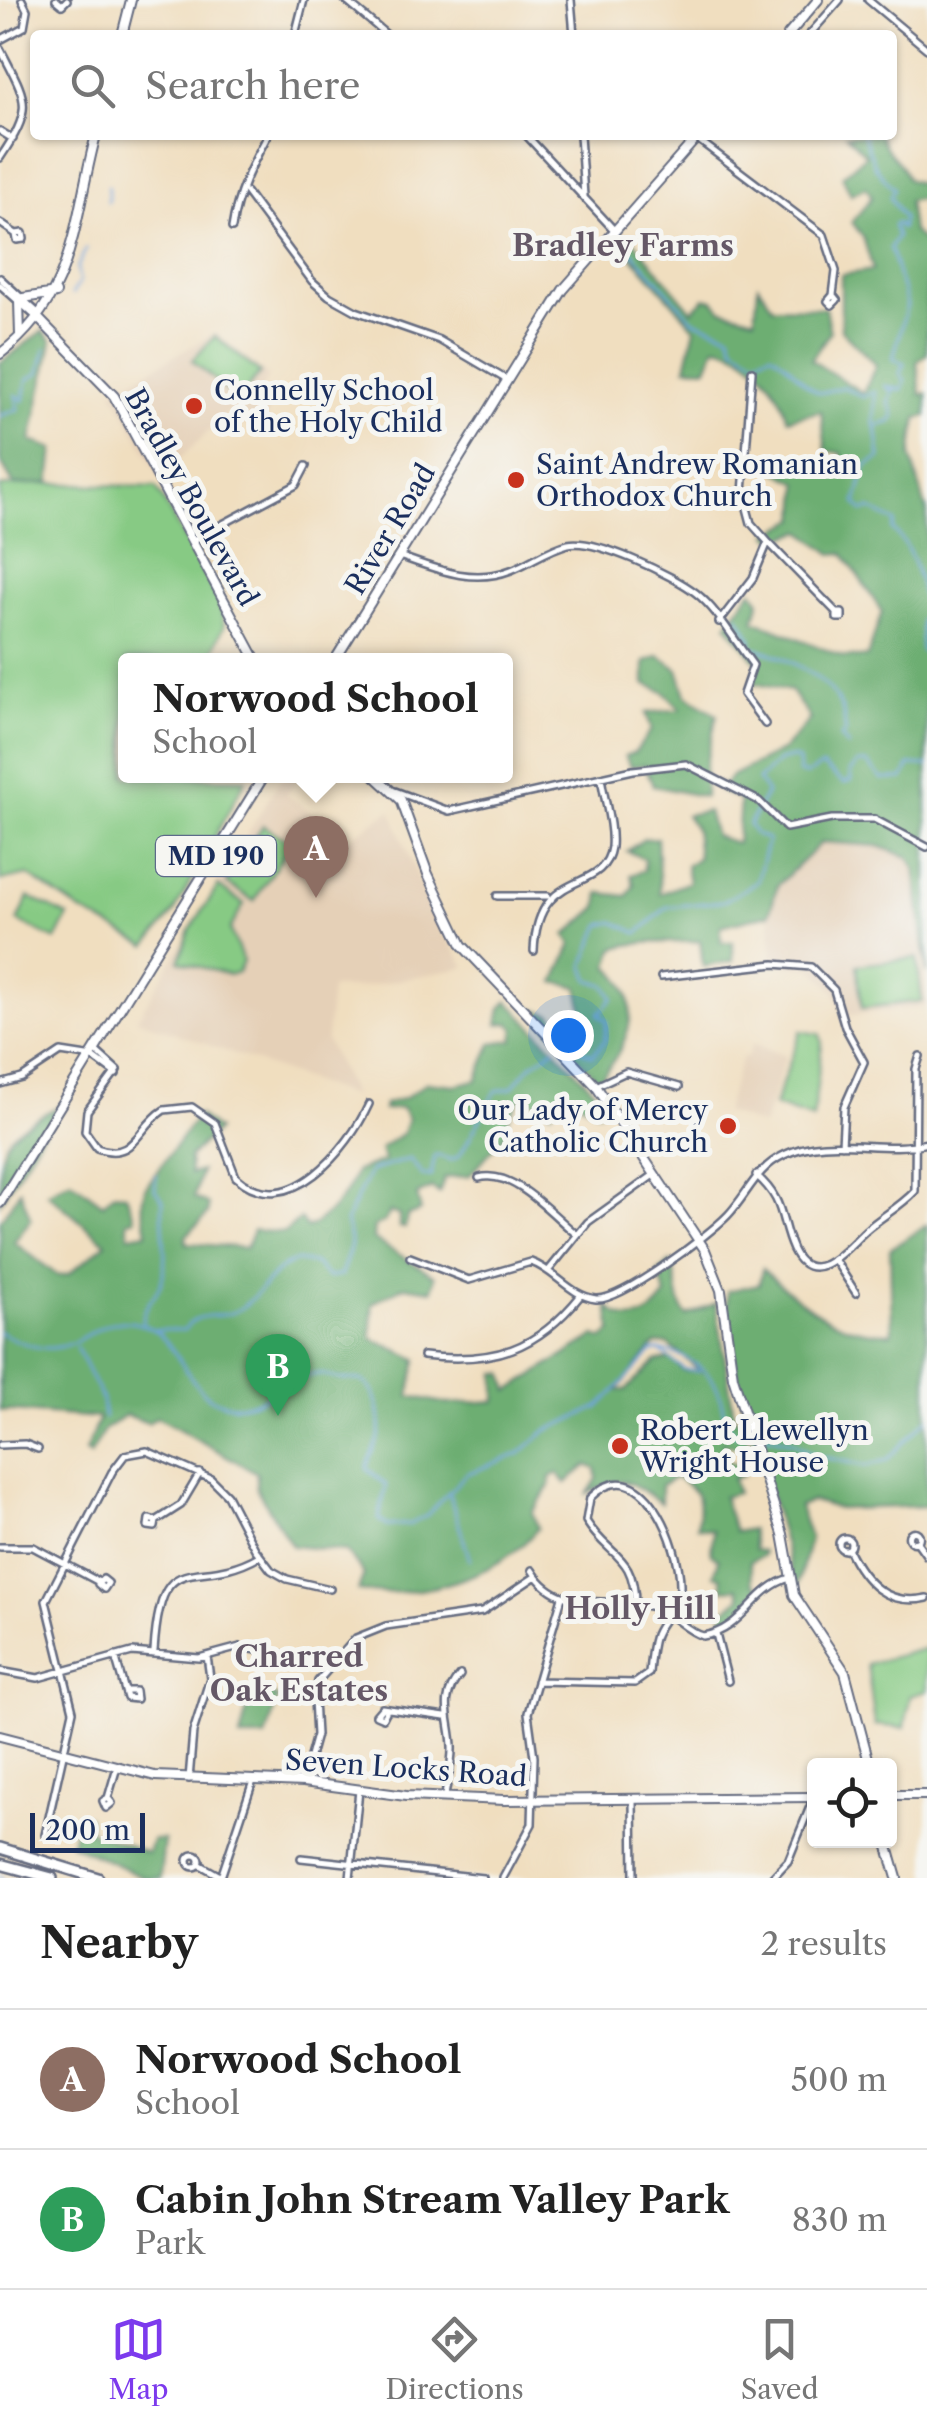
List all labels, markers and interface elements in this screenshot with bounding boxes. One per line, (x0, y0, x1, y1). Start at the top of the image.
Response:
search box (30, 30, 897, 140)
icon: search (65, 58, 120, 113)
text: Search here (145, 62, 360, 109)
district label: Bradley Farms (512, 227, 734, 264)
place label: Connelly School of the Holy Child (214, 373, 443, 439)
street label: Bradley Boulevard (118, 382, 266, 612)
marker: Connelly School of the Holy Child (183, 395, 205, 417)
place label: Saint Andrew Romanian Orthodox Church (536, 447, 858, 513)
street label: River Road (338, 457, 442, 601)
marker: Saint Andrew Romanian Orthodox Church (505, 469, 527, 491)
popup (118, 653, 513, 783)
text: Norwood School (152, 675, 479, 722)
text: School (152, 722, 257, 761)
pin: A (284, 816, 348, 898)
road number: MD 190 (156, 836, 276, 876)
your location (543, 1010, 594, 1061)
place label: Our Lady of Mercy Catholic Church (457, 1093, 708, 1159)
marker: Our Lady of Mercy Catholic Church (717, 1115, 739, 1137)
pin: B (246, 1334, 310, 1416)
place label: Robert Llewellyn Wright House (639, 1413, 869, 1479)
marker: Robert Llewellyn Wright House (609, 1435, 631, 1457)
district label: Holly Hill (564, 1590, 716, 1627)
district label: Charred Oak Estates (210, 1638, 388, 1709)
street label: Seven Locks Road (284, 1743, 528, 1793)
map controls (807, 1758, 897, 1848)
button: locate (807, 1758, 897, 1848)
scale bar (30, 1808, 145, 1852)
text: 200 m (45, 1813, 130, 1847)
text: Nearby (40, 1917, 198, 1969)
text: 2 results (761, 1924, 887, 1963)
text: Norwood School (135, 2036, 461, 2083)
text: A (60, 2060, 85, 2099)
text: 500 m (791, 2060, 887, 2099)
text: School (135, 2083, 240, 2122)
text: Cabin John Stream Valley Park (135, 2176, 729, 2223)
text: B (61, 2200, 84, 2239)
text: 830 m (792, 2200, 887, 2239)
text: Park (135, 2223, 205, 2262)
tab: Map (108, 2312, 169, 2406)
tab: Directions (385, 2312, 524, 2406)
tab: Saved (741, 2312, 819, 2406)

